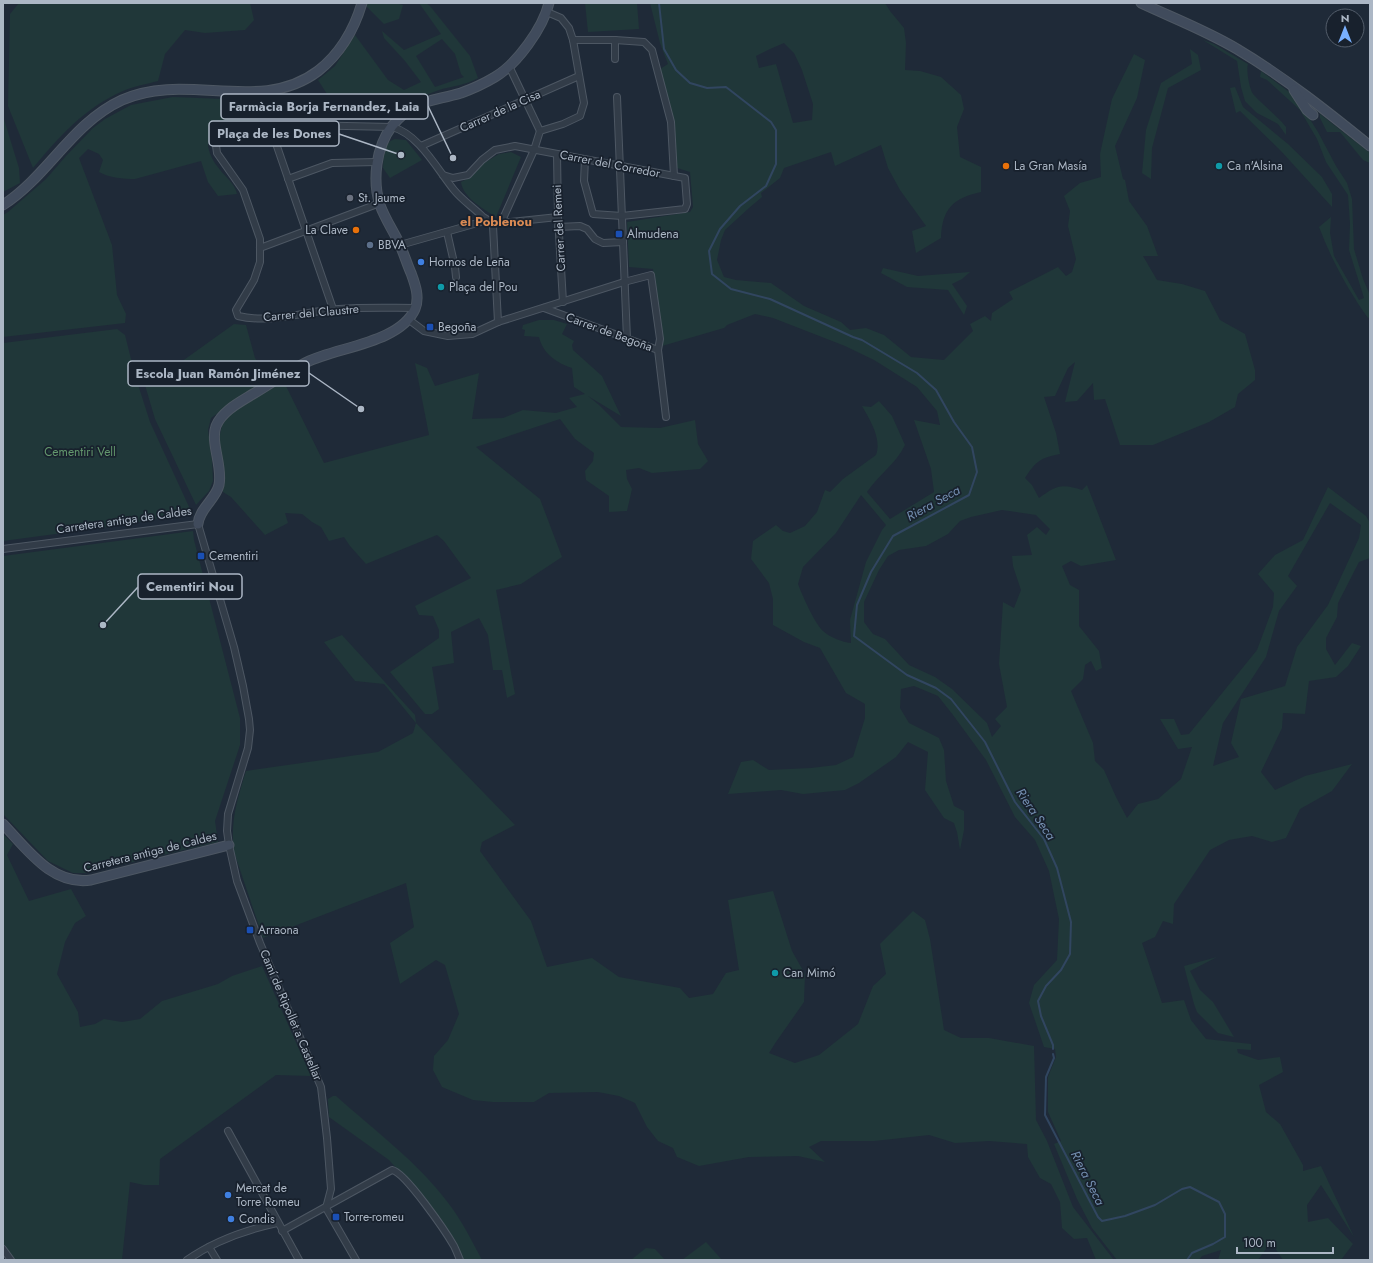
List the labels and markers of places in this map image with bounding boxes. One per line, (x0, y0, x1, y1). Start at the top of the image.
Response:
callout: Farmàcia Borja Fernandez, Laia (221, 94, 428, 119)
callout: Plaça de les Dones (209, 121, 339, 146)
place label: La Gran Masía (1014, 157, 1087, 175)
place label: Ca n'Alsina (1227, 157, 1283, 175)
marker: La Gran Masía (1001, 161, 1011, 171)
marker: Ca n'Alsina (1214, 161, 1224, 171)
place label: St. Jaume (358, 189, 405, 207)
marker: St. Jaume (345, 193, 355, 203)
place label: La Clave (305, 221, 348, 239)
marker: La Clave (351, 225, 361, 235)
place label: Almudena (627, 225, 679, 243)
marker: Almudena (614, 229, 624, 239)
place label: BBVA (378, 236, 406, 254)
marker: BBVA (365, 240, 375, 250)
place label: Hornos de Leña (429, 253, 510, 271)
marker: Hornos de Leña (416, 257, 426, 267)
place label: Plaça del Pou (449, 278, 518, 296)
marker: Plaça del Pou (436, 282, 446, 292)
place label: Begoña (438, 318, 477, 336)
marker: Begoña (425, 322, 435, 332)
callout: Escola Juan Ramón Jiménez (128, 361, 309, 386)
place label: Cementiri (209, 547, 258, 565)
marker: Cementiri (196, 551, 206, 561)
callout: Cementiri Nou (138, 574, 242, 599)
place label: Arraona (258, 921, 299, 939)
marker: Arraona (245, 925, 255, 935)
place label: Can Mimó (783, 964, 836, 982)
marker: Can Mimó (770, 968, 780, 978)
place label: Mercat de Torre Romeu (236, 1179, 300, 1211)
marker: Mercat de Torre Romeu (223, 1190, 233, 1200)
place label: Torre-romeu (344, 1208, 404, 1226)
place label: Condis (239, 1210, 275, 1228)
marker: Torre-romeu (331, 1212, 341, 1222)
marker: Condis (226, 1214, 236, 1224)

